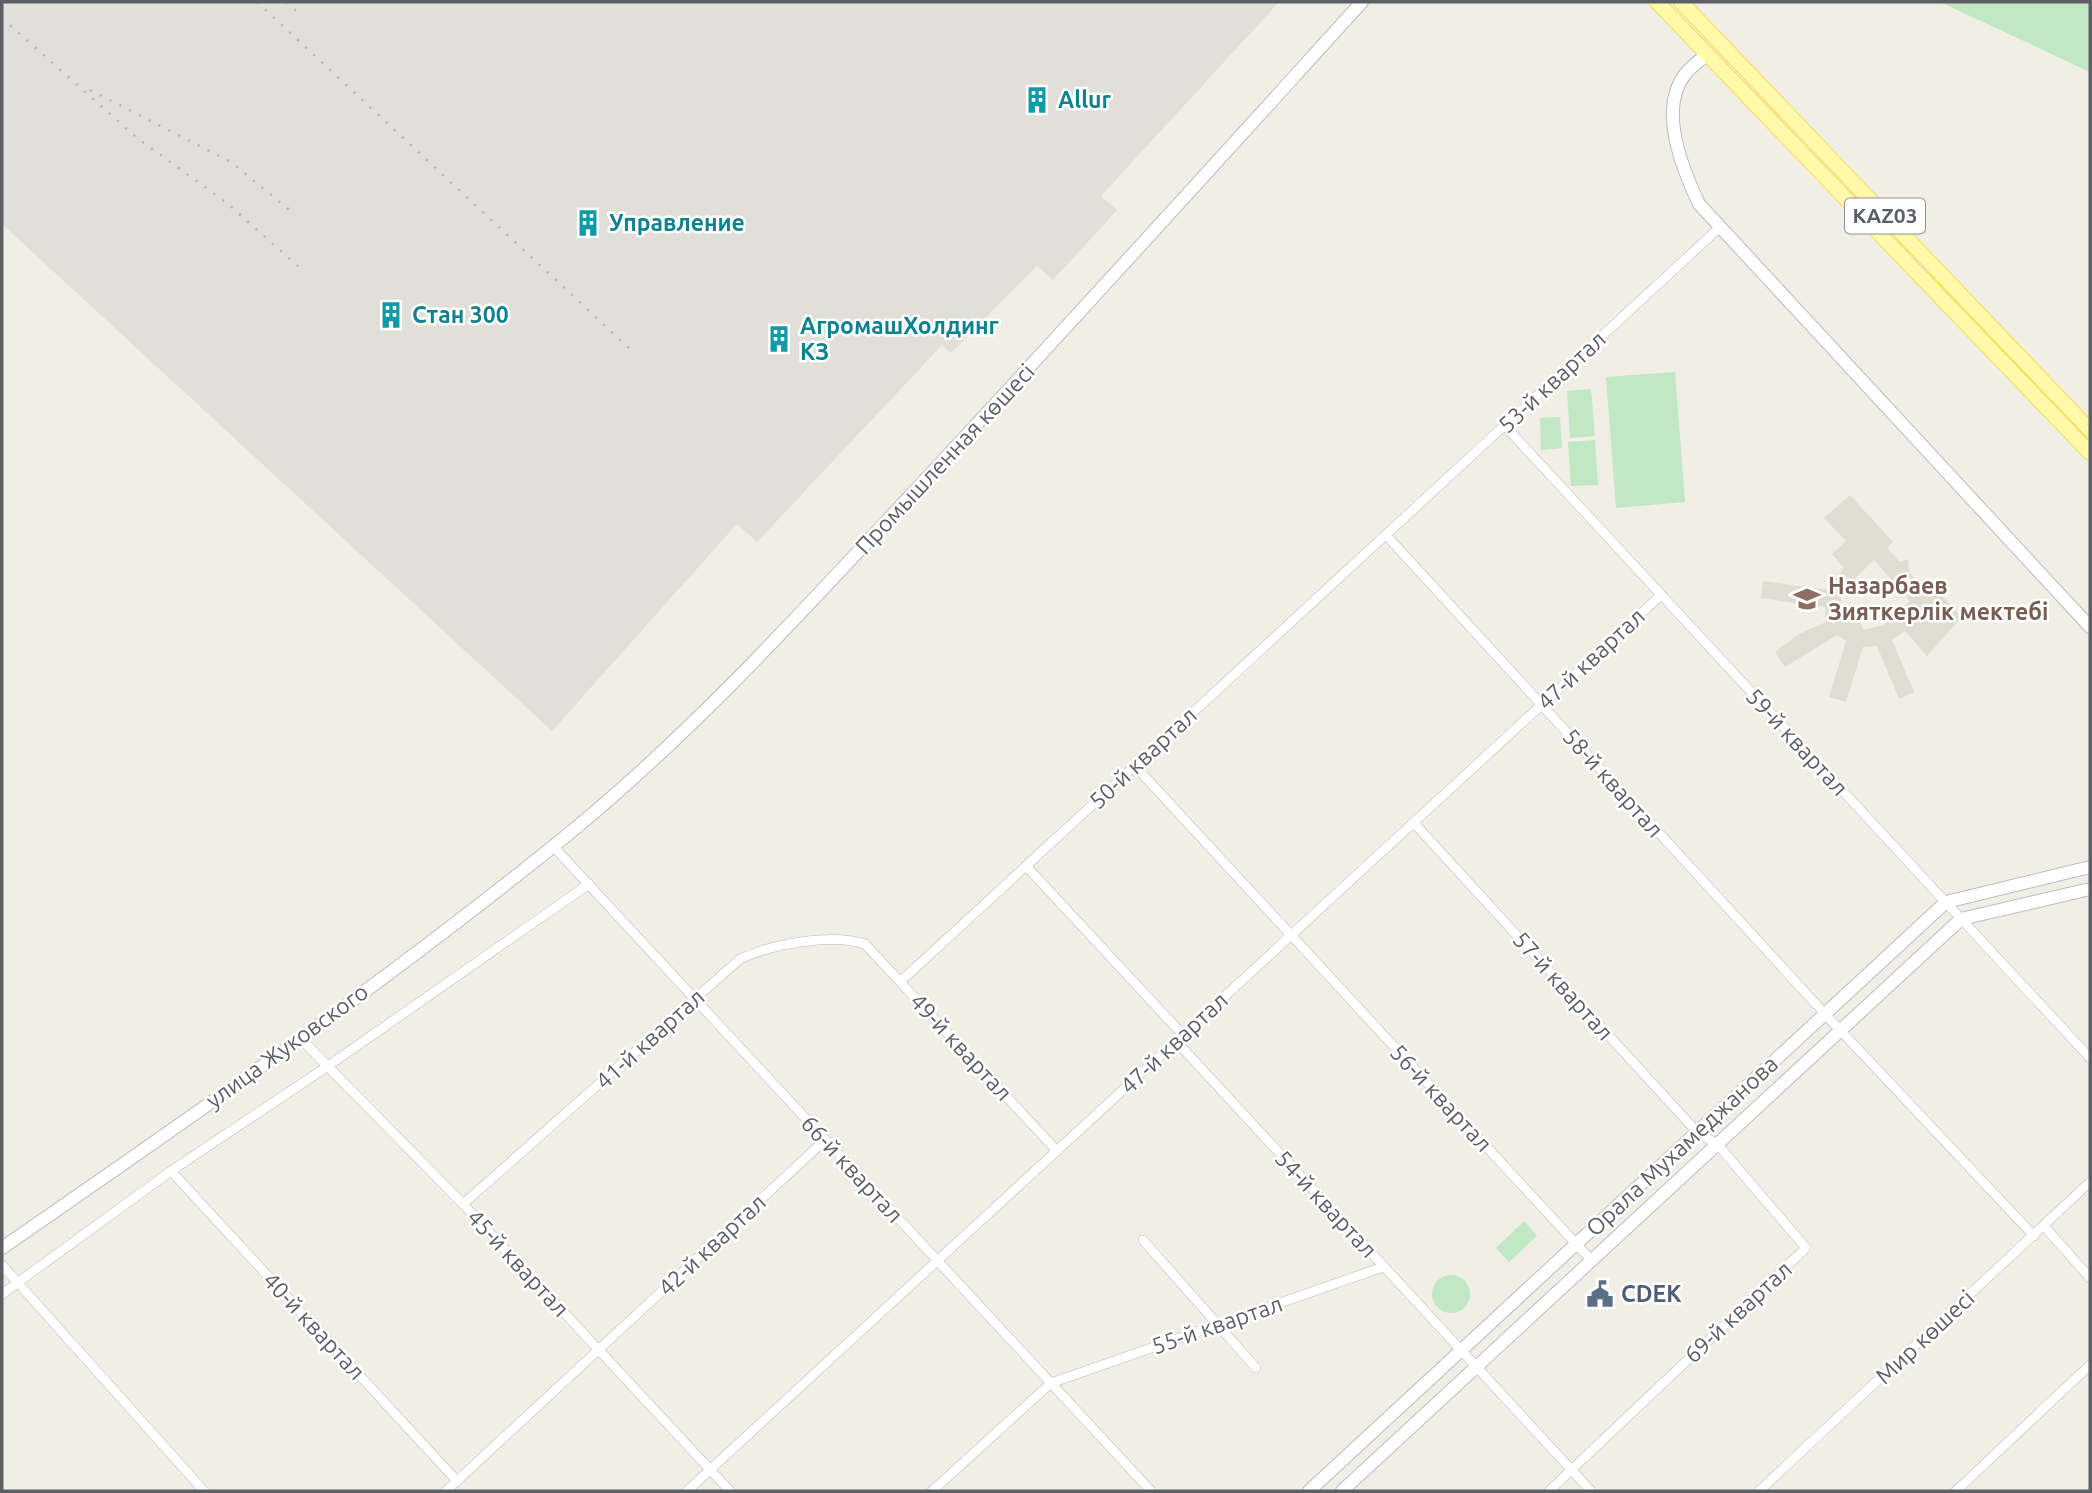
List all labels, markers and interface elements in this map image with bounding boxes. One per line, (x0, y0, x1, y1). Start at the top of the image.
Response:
building icon: Allur (1022, 85, 1052, 115)
place label: Allur (1058, 87, 1112, 112)
road number: KАZ03 (1845, 198, 1925, 234)
building icon: Управление (573, 208, 603, 238)
place label: Управление (609, 210, 745, 235)
building icon: Стан 300 (376, 300, 406, 330)
place label: Стан 300 (412, 302, 509, 327)
place label: АгромашХолдинг КЗ (800, 313, 999, 364)
building icon: АгромашХолдинг КЗ (764, 324, 794, 354)
street label: 53-й квартал (1493, 326, 1610, 437)
street label: Промышленная көшесі (850, 359, 1039, 559)
place label: Назарбаев Зияткерлік мектебі (1828, 573, 2048, 624)
school or university icon: Назарбаев Зияткерлік мектебі (1792, 584, 1822, 614)
street label: 47-й квартал (1532, 603, 1649, 714)
street label: 59-й квартал (1742, 683, 1853, 800)
street label: 50-й квартал (1084, 702, 1201, 813)
street label: 58-й квартал (1558, 723, 1668, 842)
street label: 57-й квартал (1508, 926, 1618, 1045)
street label: улица Жуковского (201, 978, 373, 1113)
street label: 41-й квартал (590, 984, 709, 1094)
street label: 47-й квартал (1115, 987, 1232, 1098)
street label: 49-й квартал (906, 988, 1017, 1105)
street label: 56-й квартал (1386, 1039, 1497, 1156)
street label: Орала Мухамеджанова (1581, 1051, 1782, 1241)
street label: 66-й квартал (797, 1110, 908, 1227)
street label: 54-й квартал (1271, 1145, 1382, 1262)
street label: 42-й квартал (653, 1189, 770, 1300)
street label: 45-й квартал (463, 1204, 574, 1321)
street label: 69-й квартал (1679, 1256, 1796, 1367)
street label: 40-й квартал (259, 1267, 370, 1384)
public building icon: CDEK (1585, 1279, 1615, 1309)
place label: CDEK (1621, 1281, 1682, 1306)
street label: Мир көшесі (1870, 1285, 1979, 1388)
street label: 55-й квартал (1148, 1290, 1286, 1359)

